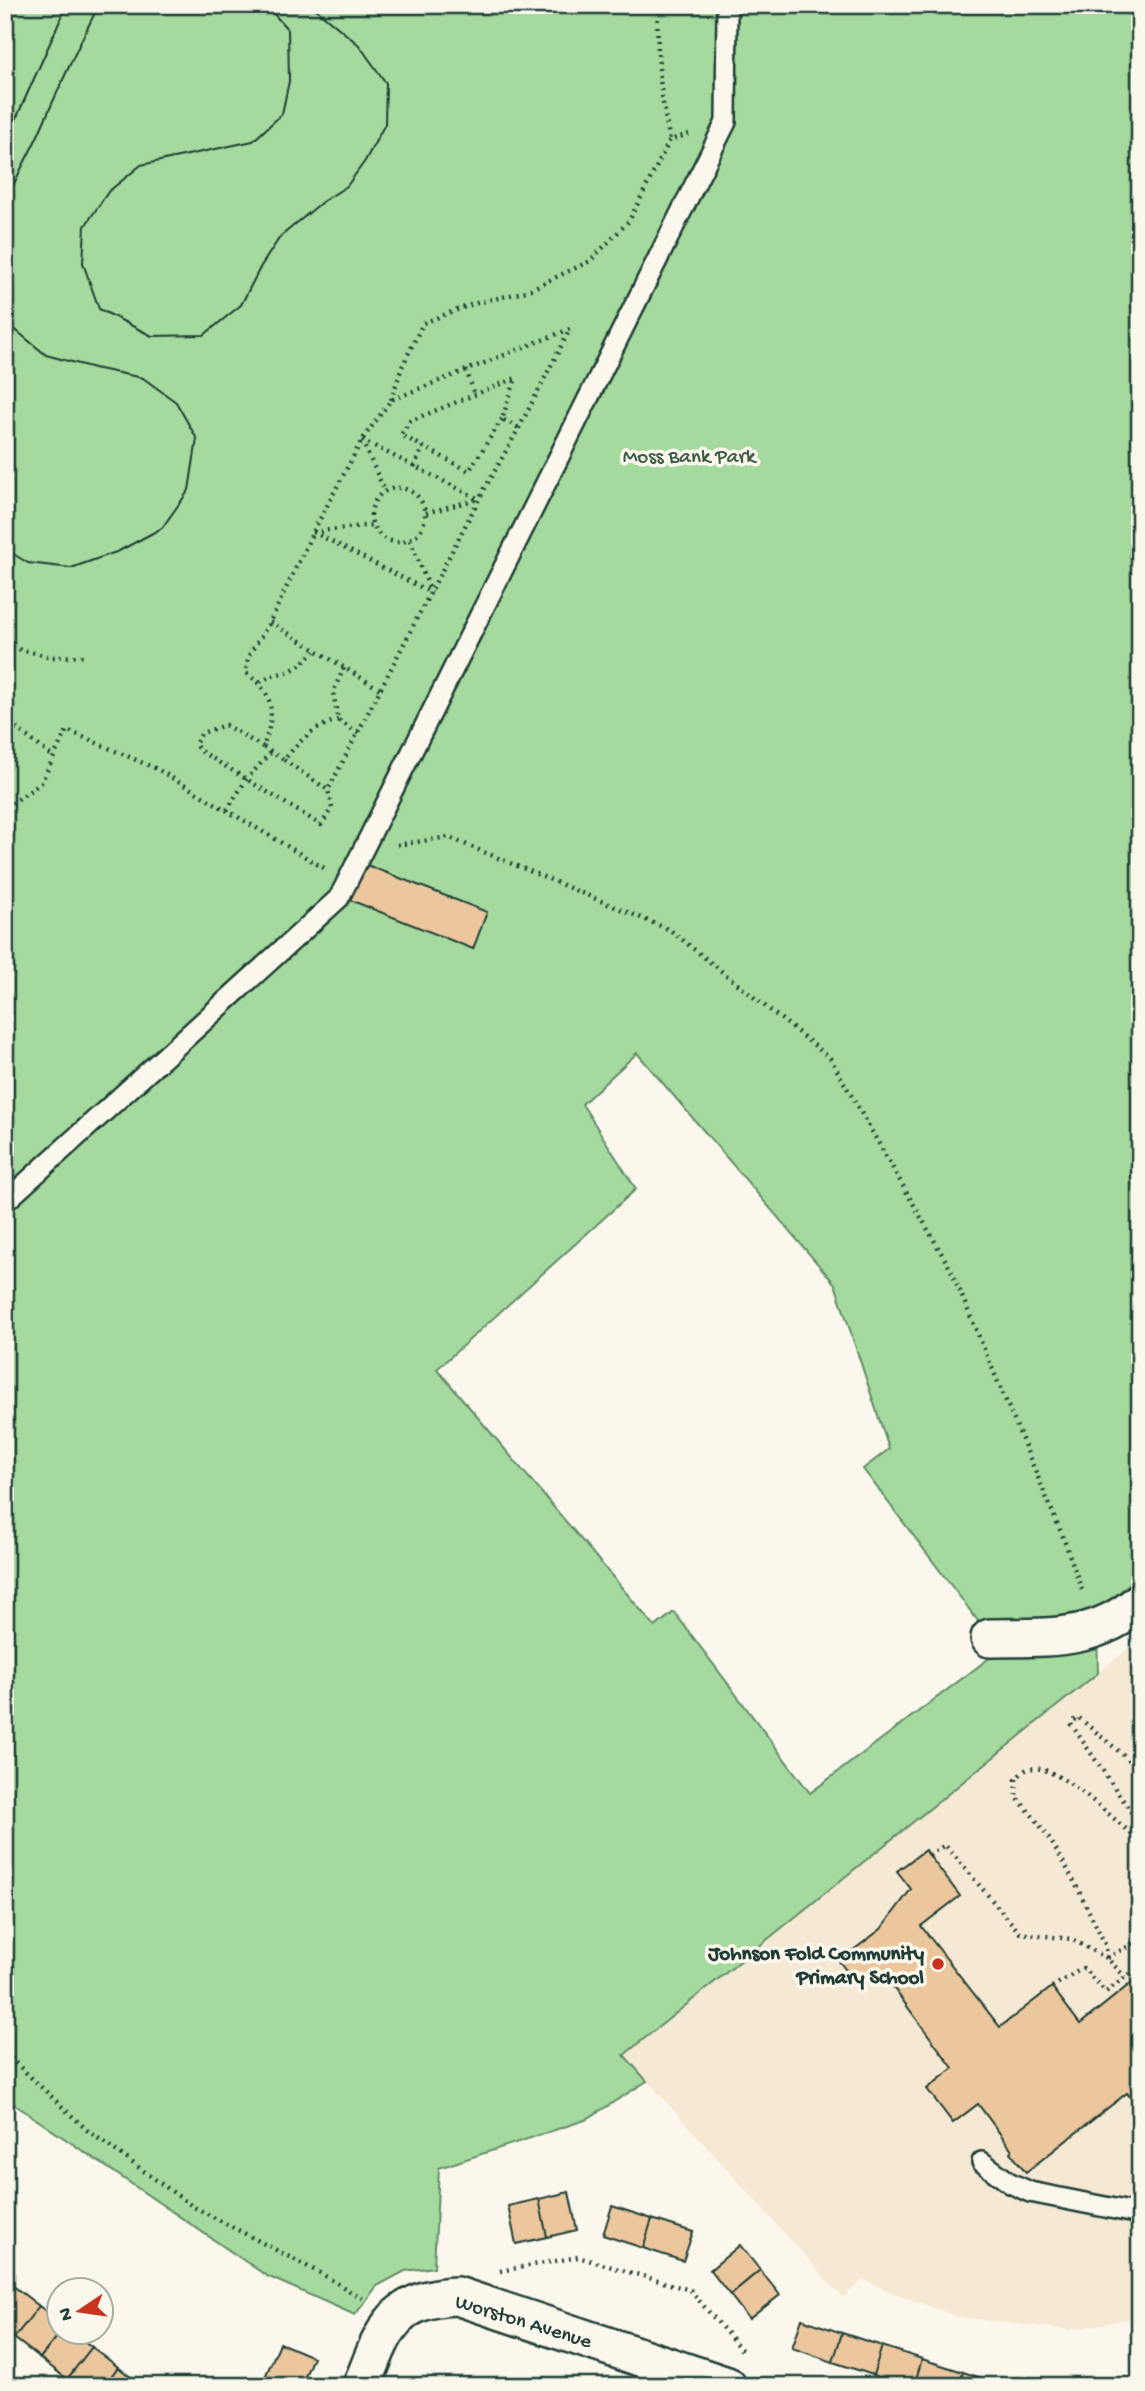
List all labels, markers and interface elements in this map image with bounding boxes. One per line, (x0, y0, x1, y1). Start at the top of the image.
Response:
park label: Moss Bank Park (623, 446, 758, 471)
place label: Johnson Fold Community Primary School (707, 1943, 925, 1992)
marker: Johnson Fold Community Primary School (930, 1956, 946, 1972)
north arrow (46, 2276, 116, 2346)
street label: Worston Avenue (452, 2291, 595, 2356)
text: N (54, 2305, 79, 2323)

